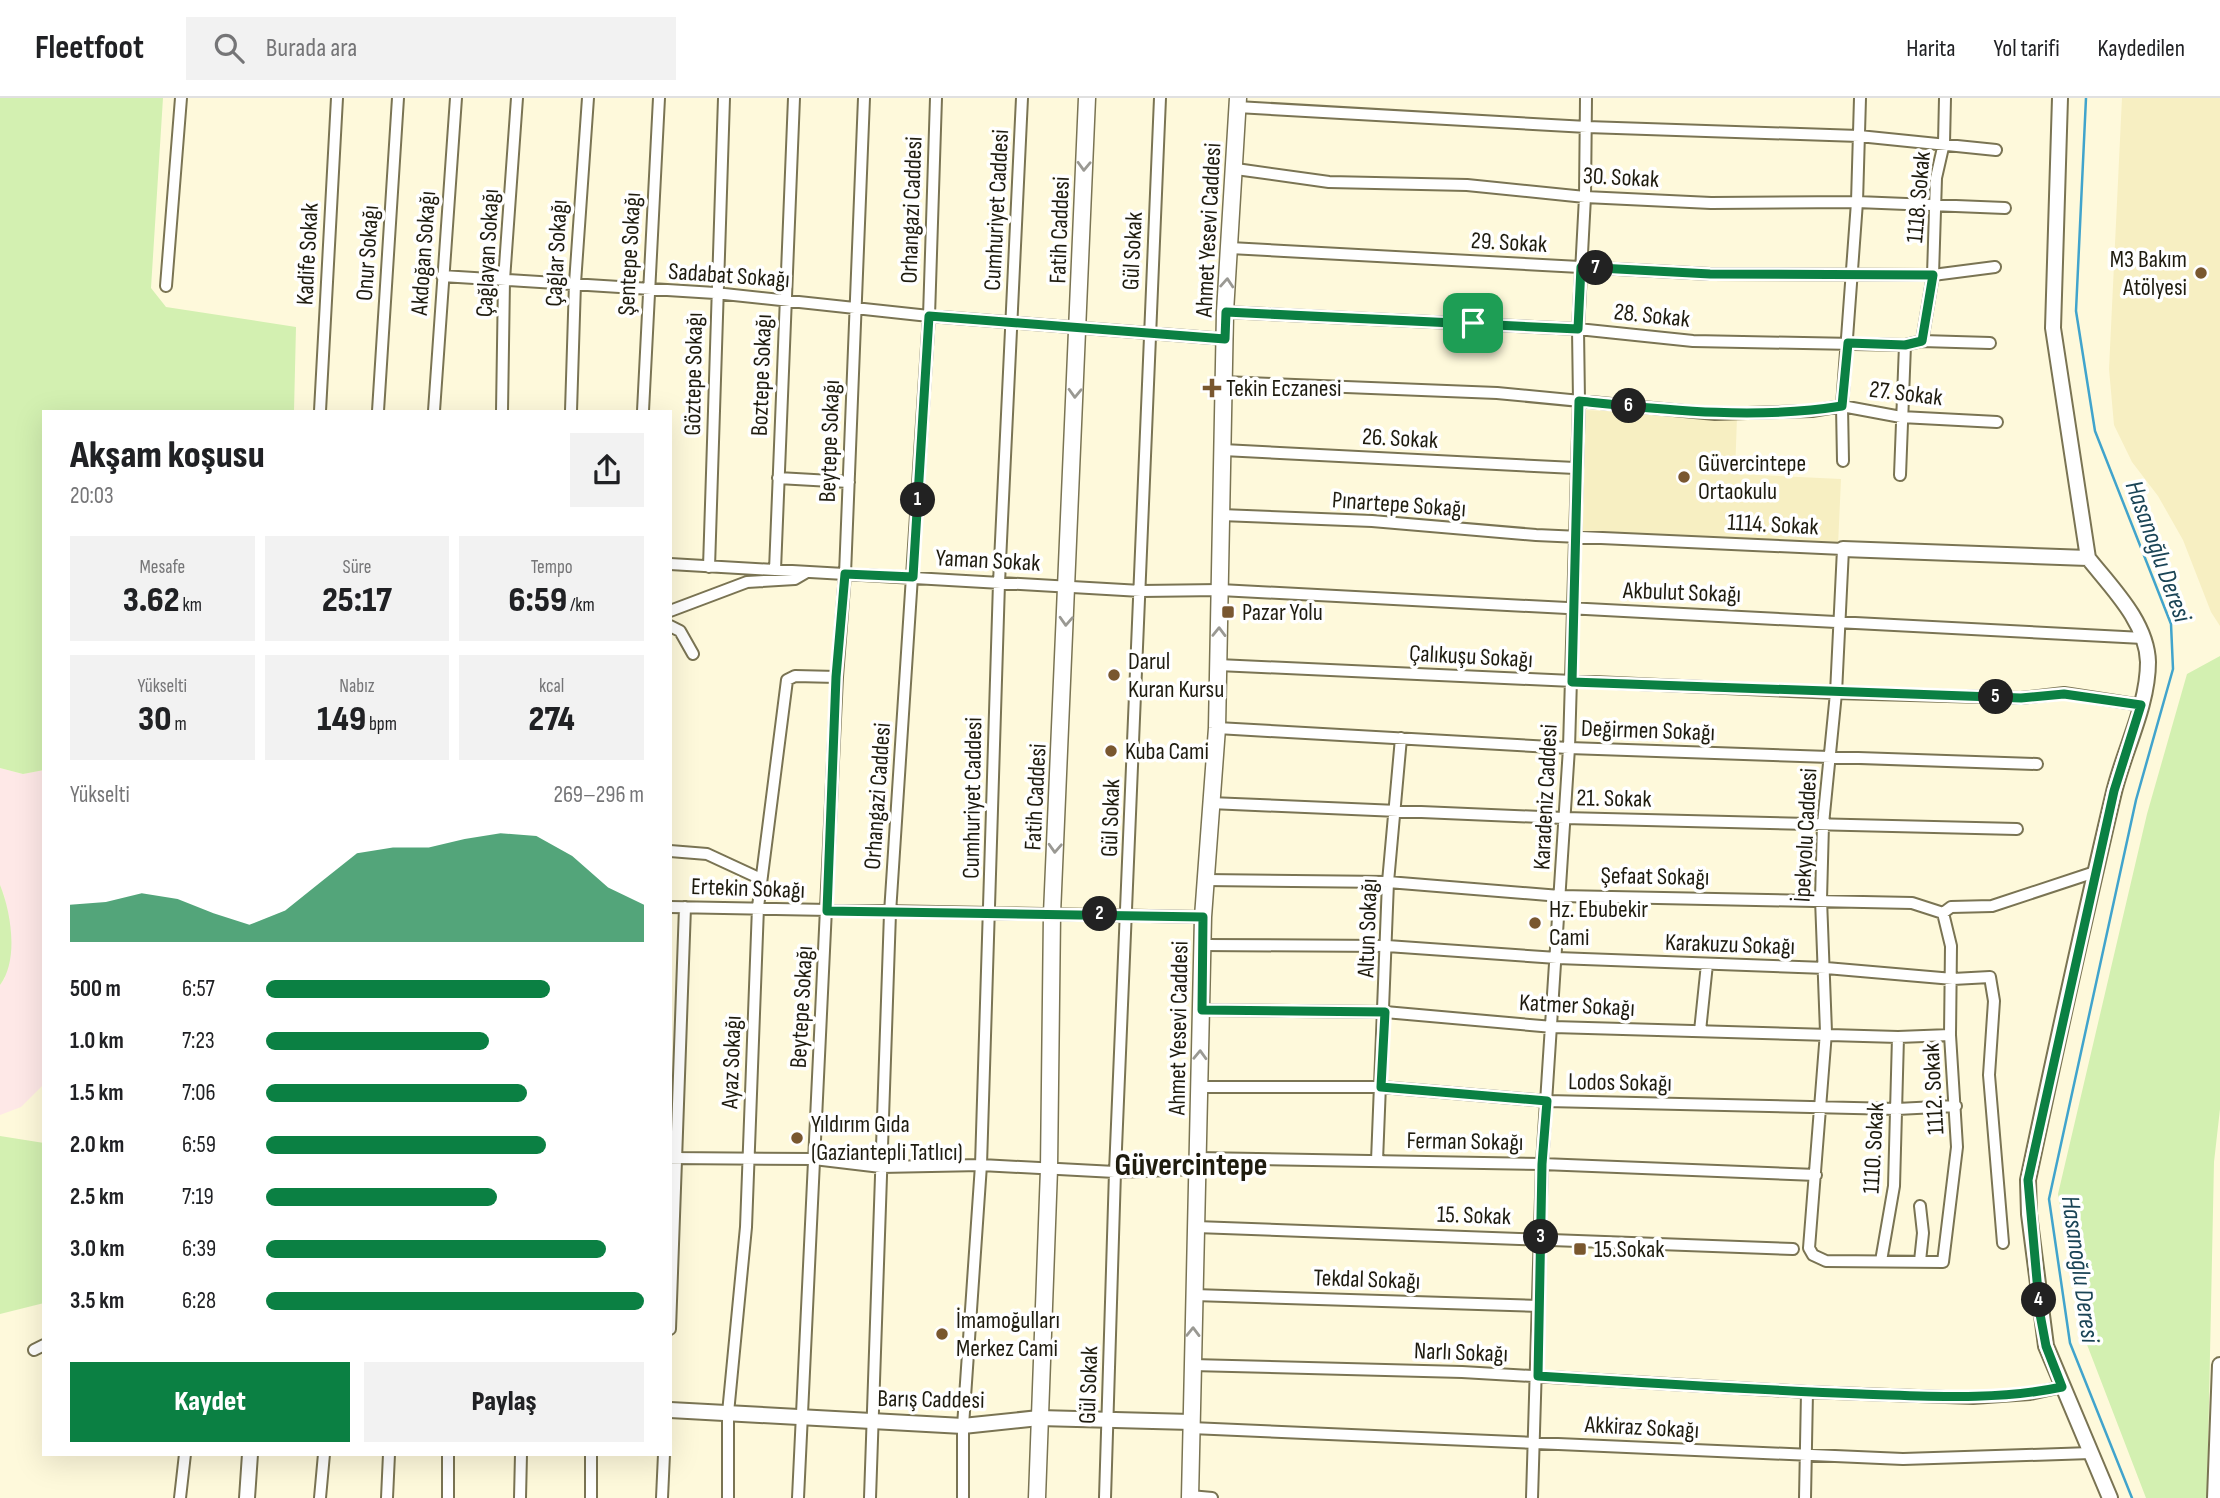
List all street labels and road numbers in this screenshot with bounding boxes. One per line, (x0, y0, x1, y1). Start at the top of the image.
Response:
street label: Cumhuriyet Caddesi (978, 129, 1015, 291)
street label: Orhangazi Caddesi (894, 136, 929, 284)
street label: Ahmet Yesevi Caddesi (1189, 142, 1228, 319)
street label: 1118. Sokak (1900, 150, 1937, 244)
street label: 30. Sokak (1582, 161, 1660, 194)
street label: Fatih Caddesi (1043, 176, 1076, 284)
street label: Çağlayan Sokağı (470, 188, 505, 318)
street label: Akdoğan Sokağı (405, 190, 442, 317)
street label: Şentepe Sokağı (612, 192, 647, 316)
street label: Çağlar Sokağı (539, 199, 574, 307)
street label: Kadife Sokak (290, 202, 325, 306)
street label: Onur Sokağı (350, 204, 385, 302)
street label: Gül Sokak (1116, 211, 1149, 291)
street label: 29. Sokak (1470, 226, 1548, 259)
street label: Sadabat Sokağı (667, 257, 791, 294)
street label: 28. Sokak (1612, 297, 1691, 334)
street label: Göztepe Sokağı (678, 312, 709, 436)
street label: Boztepe Sokağı (745, 314, 778, 436)
street label: 27. Sokak (1868, 375, 1944, 412)
street label: Beytepe Sokağı (813, 379, 846, 503)
street label: 26. Sokak (1361, 422, 1439, 455)
street label: Pınartepe Sokağı (1331, 485, 1467, 524)
street label: 1114. Sokak (1727, 508, 1819, 541)
street label: Yaman Sokak (935, 543, 1041, 578)
street label: Akbulut Sokağı (1621, 576, 1741, 609)
street label: Çalıkuşu Sokağı (1408, 639, 1534, 674)
street label: Değirmen Sokağı (1580, 714, 1716, 747)
street label: Cumhuriyet Caddesi (957, 717, 988, 879)
street label: Orhangazi Caddesi (858, 722, 897, 870)
street label: Karadeniz Caddesi (1527, 723, 1564, 871)
street label: Fatih Caddesi (1018, 743, 1053, 851)
street label: İpekyolu Caddesi (1788, 767, 1823, 903)
street label: Gül Sokak (1095, 778, 1126, 858)
street label: 21. Sokak (1576, 783, 1652, 814)
street label: Şefaat Sokağı (1600, 861, 1710, 892)
street label: Ertekin Sokağı (690, 872, 806, 905)
street label: Altun Sokağı (1351, 878, 1384, 979)
street label: Karakuzu Sokağı (1664, 928, 1795, 961)
street label: Ahmet Yesevi Caddesi (1162, 941, 1195, 1116)
street label: Beytepe Sokağı (784, 945, 819, 1069)
street label: Katmer Sokağı (1518, 988, 1636, 1023)
street label: Ayaz Sokağı (715, 1015, 748, 1110)
street label: 1112. Sokak (1917, 1043, 1950, 1135)
street label: Lodos Sokağı (1568, 1067, 1672, 1098)
street label: 1110. Sokak (1857, 1102, 1890, 1194)
street label: Ferman Sokağı (1406, 1126, 1524, 1157)
street label: 15. Sokak (1436, 1200, 1512, 1231)
street label: Tekdal Sokağı (1313, 1263, 1421, 1296)
street label: Narlı Sokağı (1414, 1336, 1508, 1369)
street label: Gül Sokak (1073, 1345, 1104, 1425)
street label: Barış Caddesi (877, 1384, 985, 1415)
street label: Akkiraz Sokağı (1583, 1410, 1700, 1445)

